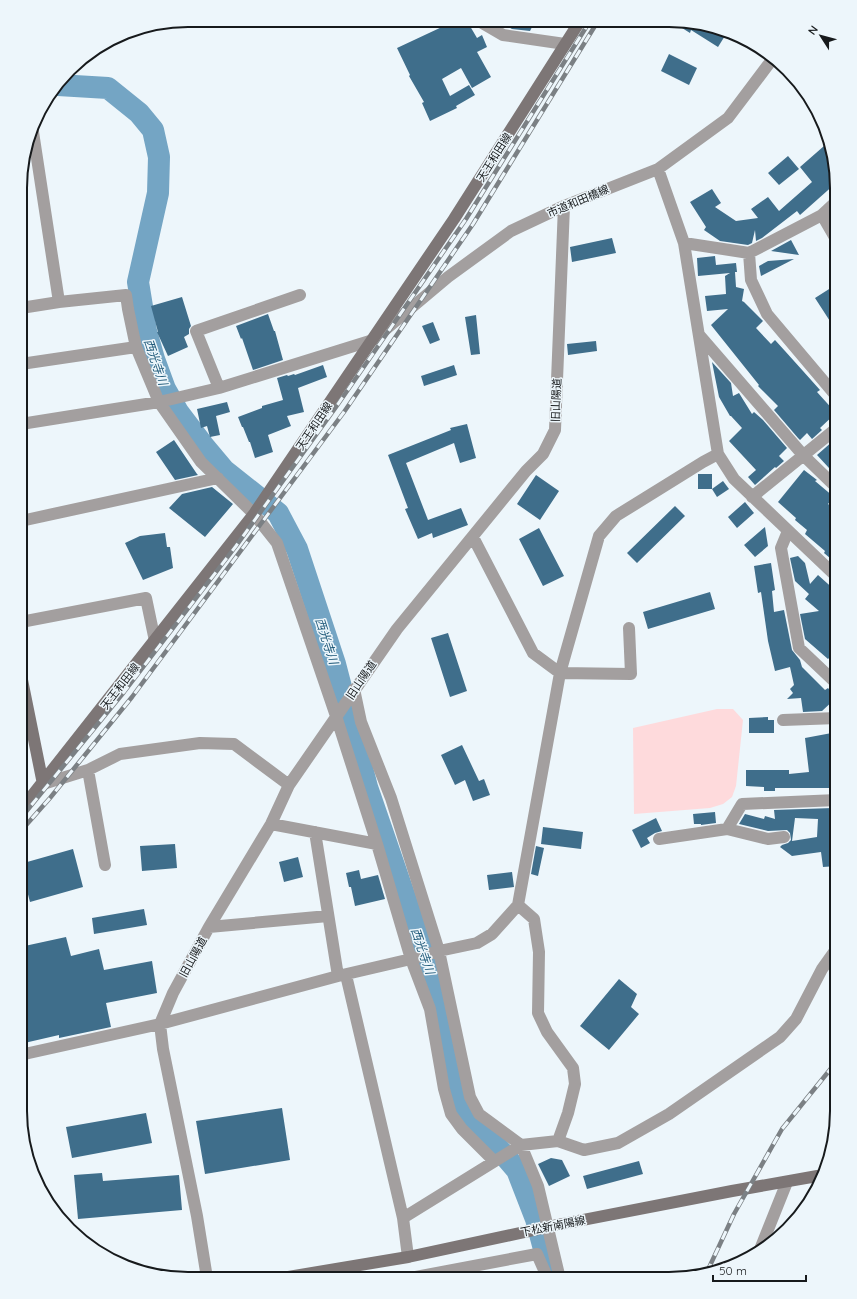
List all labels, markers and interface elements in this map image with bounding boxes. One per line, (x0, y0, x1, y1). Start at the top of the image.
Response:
north arrow (801, 16, 841, 56)
text: N (805, 23, 821, 38)
street label: 天王和田線 (473, 130, 515, 184)
street label: 市道和田橋線 (545, 182, 611, 220)
water label: 西光寺川 (141, 337, 172, 389)
street label: 旧山陽道 (548, 378, 564, 422)
street label: 天王和田線 (293, 399, 335, 453)
water label: 西光寺川 (312, 616, 342, 668)
street label: 旧山陽道 (343, 658, 379, 702)
street label: 天王和田線 (98, 660, 142, 712)
water label: 西光寺川 (408, 926, 439, 978)
street label: 旧山陽道 (176, 934, 210, 980)
street label: 下松新南陽線 (519, 1213, 587, 1239)
scale bar (713, 1257, 806, 1283)
text: 50 m (719, 1263, 747, 1278)

